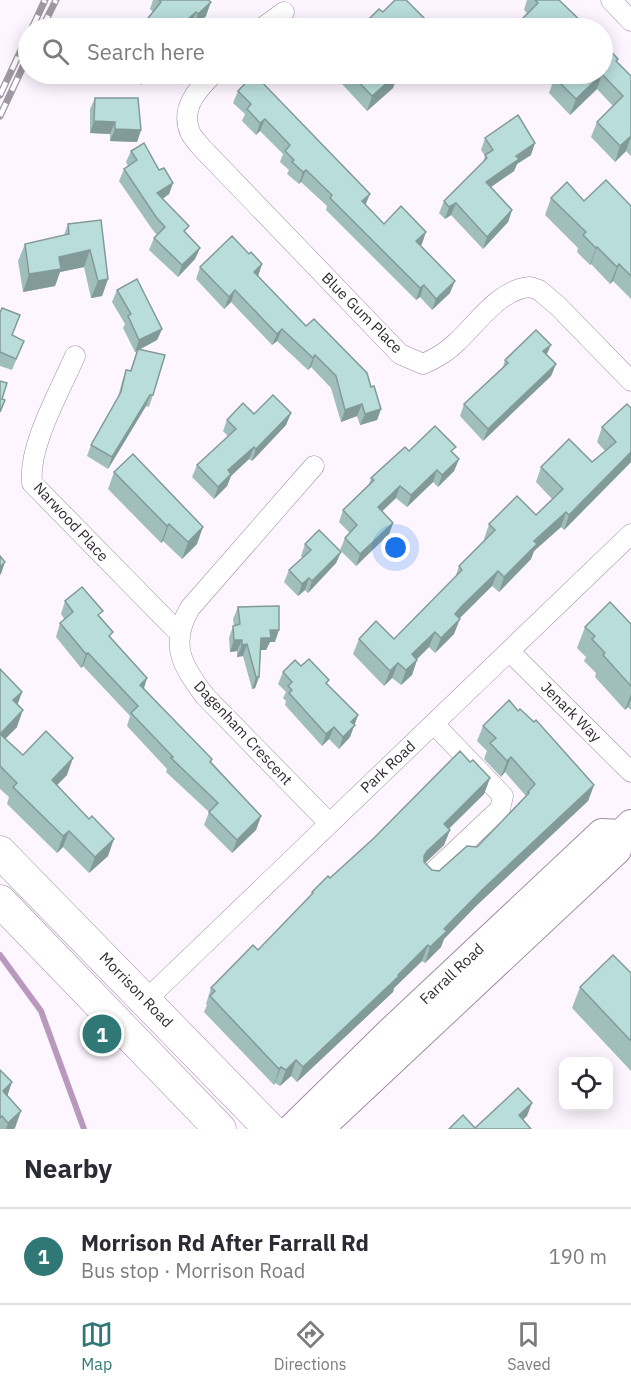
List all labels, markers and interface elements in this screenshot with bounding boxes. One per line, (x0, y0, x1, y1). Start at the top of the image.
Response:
search box (18, 18, 613, 84)
icon: search (39, 35, 72, 68)
text: Search here (87, 37, 205, 66)
street label: Blue Gum Place (318, 268, 407, 357)
street label: Narwood Place (30, 478, 113, 565)
your location (381, 533, 410, 562)
street label: Dagenham Crescent (190, 677, 297, 789)
street label: Jenark Way (537, 677, 606, 746)
street label: Park Road (356, 736, 419, 797)
street label: Farrall Road (416, 939, 488, 1008)
street label: Morrison Road (96, 948, 177, 1031)
pin: 1 (82, 1012, 122, 1056)
map controls (559, 1057, 613, 1111)
button: locate (559, 1057, 613, 1111)
text: Nearby (24, 1151, 112, 1185)
text: Morrison Rd After Farrall Rd (81, 1228, 369, 1257)
text: 1 (38, 1243, 50, 1270)
text: 190 m (549, 1243, 607, 1270)
text: Bus stop · Morrison Road (81, 1257, 305, 1284)
tab: Map (80, 1318, 113, 1374)
tab: Directions (274, 1318, 347, 1374)
tab: Saved (507, 1318, 551, 1374)

